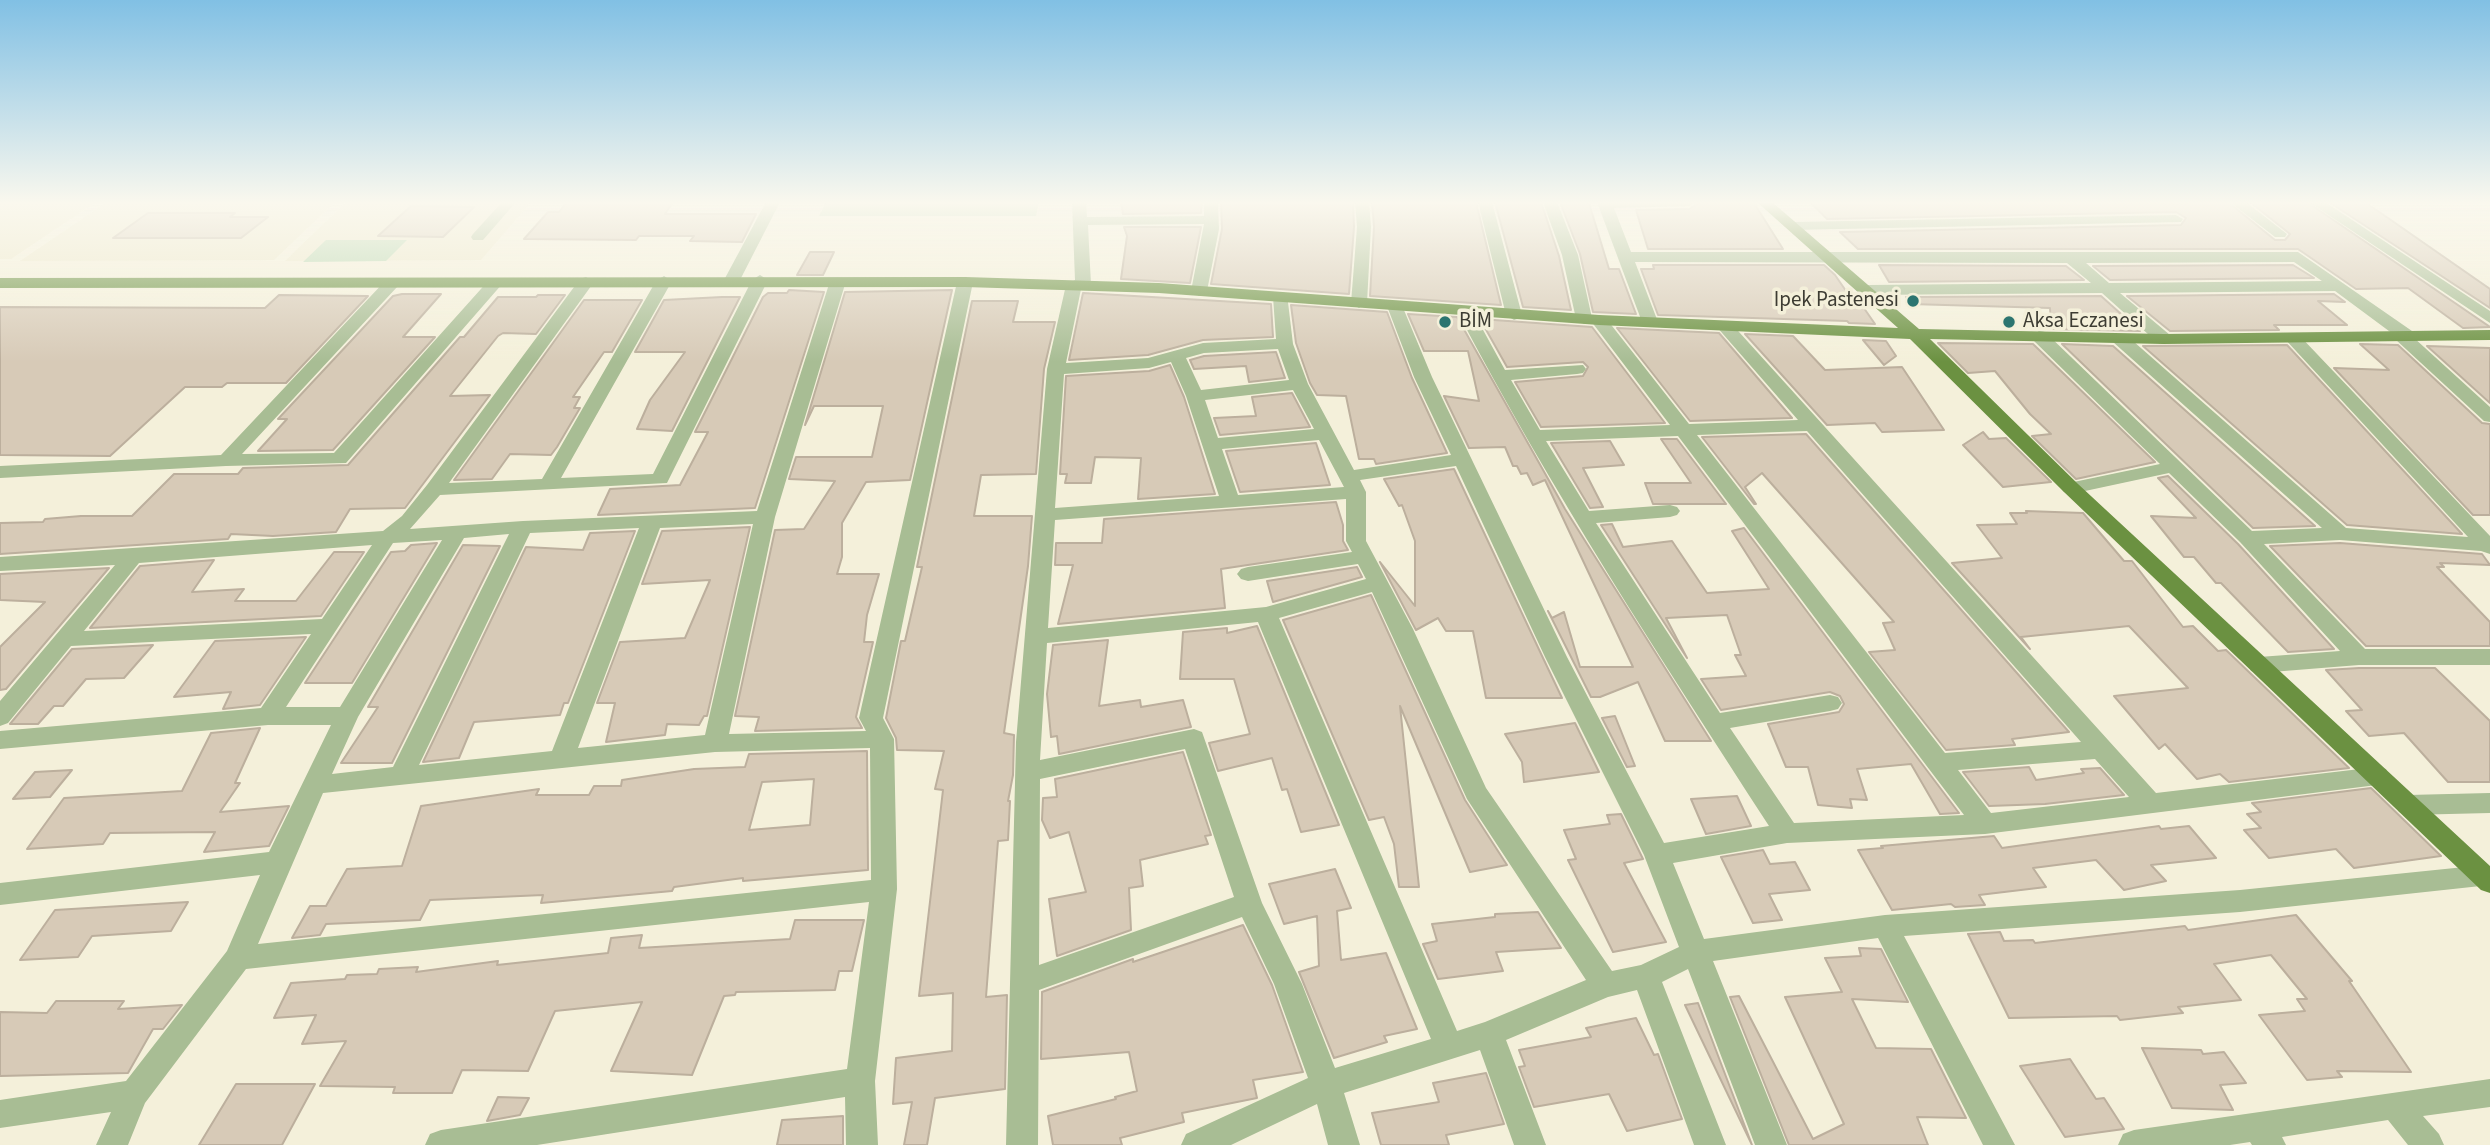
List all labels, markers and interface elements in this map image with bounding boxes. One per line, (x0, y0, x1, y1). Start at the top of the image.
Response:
place label: Ipek Pastenesi (1774, 288, 1899, 314)
marker: Ipek Pastenesi (1905, 293, 1921, 309)
place label: BİM (1459, 309, 1492, 335)
place label: Aksa Eczanesi (2023, 309, 2144, 335)
marker: BİM (1437, 314, 1453, 330)
marker: Aksa Eczanesi (2001, 314, 2017, 330)

